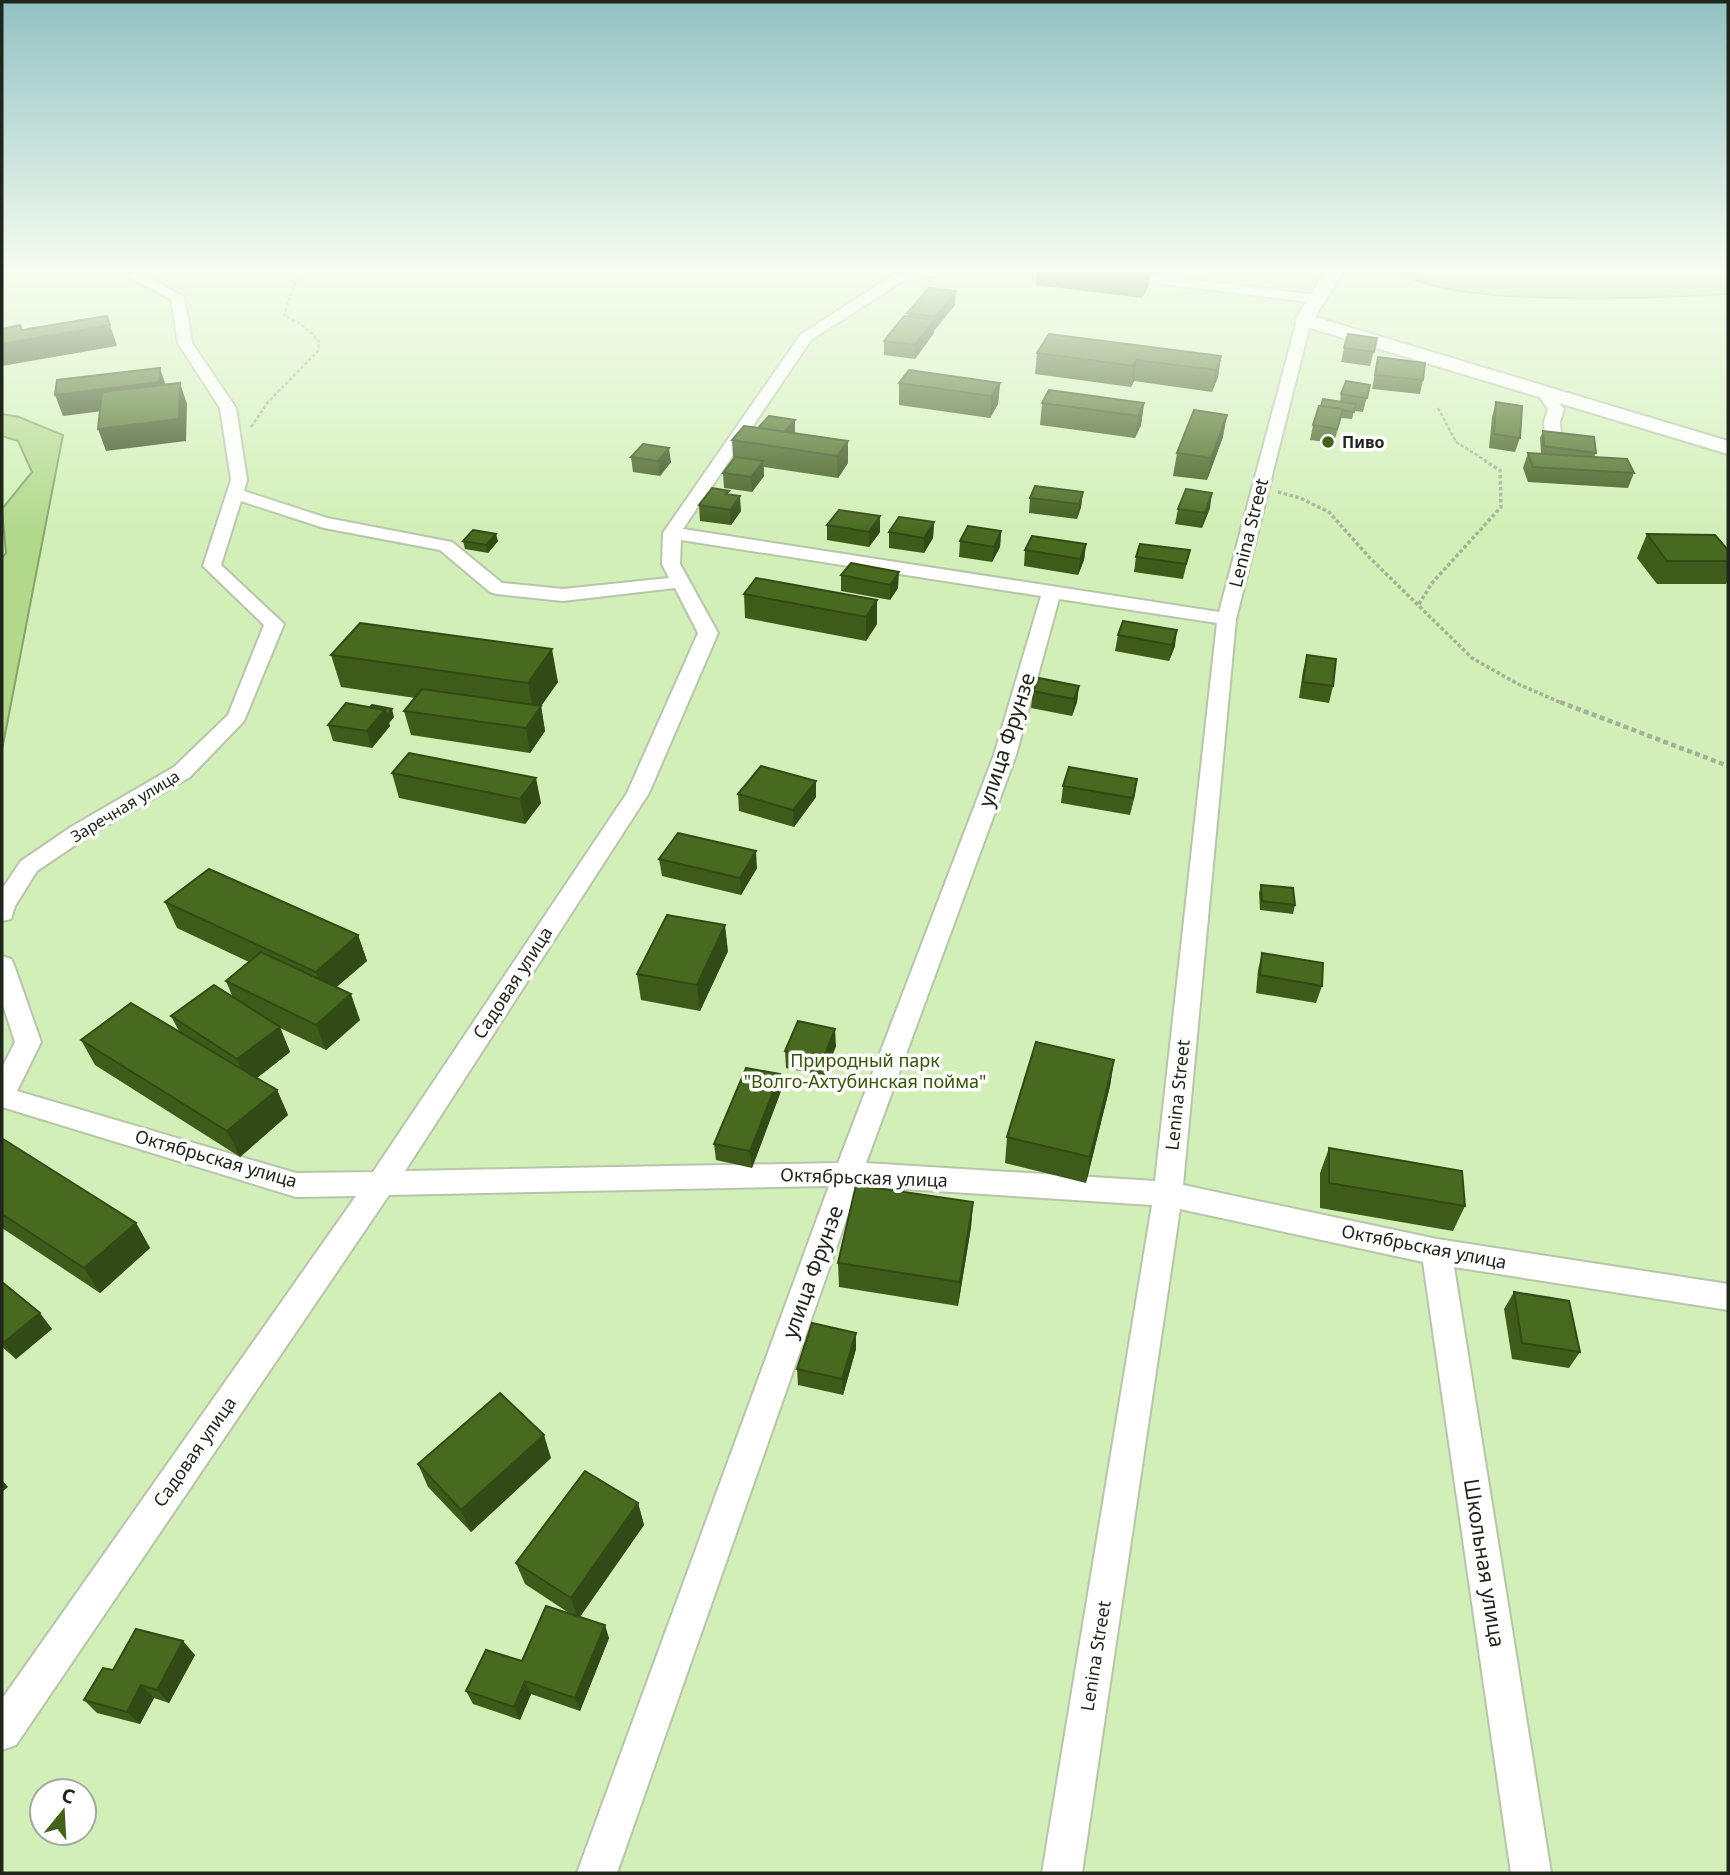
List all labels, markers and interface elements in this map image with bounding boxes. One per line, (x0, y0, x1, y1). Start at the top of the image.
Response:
place label: Пиво (1342, 431, 1385, 453)
marker: Пиво (1320, 434, 1336, 450)
street label: Lenina Street (1223, 475, 1273, 590)
street label: улица Фрунзе (971, 669, 1041, 810)
street label: Заречная улица (66, 765, 184, 847)
street label: Садовая улица (467, 922, 557, 1043)
street label: Lenina Street (1159, 1038, 1195, 1152)
park label: Природный парк "Волго-Ахтубинская пойма" (744, 1048, 986, 1093)
street label: Октябрьская улица (132, 1123, 300, 1193)
street label: Октябрьская улица (780, 1162, 948, 1192)
street label: улица Фрунзе (775, 1201, 849, 1342)
street label: Октябрьская улица (1340, 1218, 1509, 1274)
street label: Садовая улица (147, 1392, 241, 1511)
street label: Школьная улица (1458, 1476, 1512, 1649)
street label: Lenina Street (1074, 1598, 1116, 1713)
north arrow (28, 1777, 98, 1847)
text: С (58, 1782, 78, 1810)

